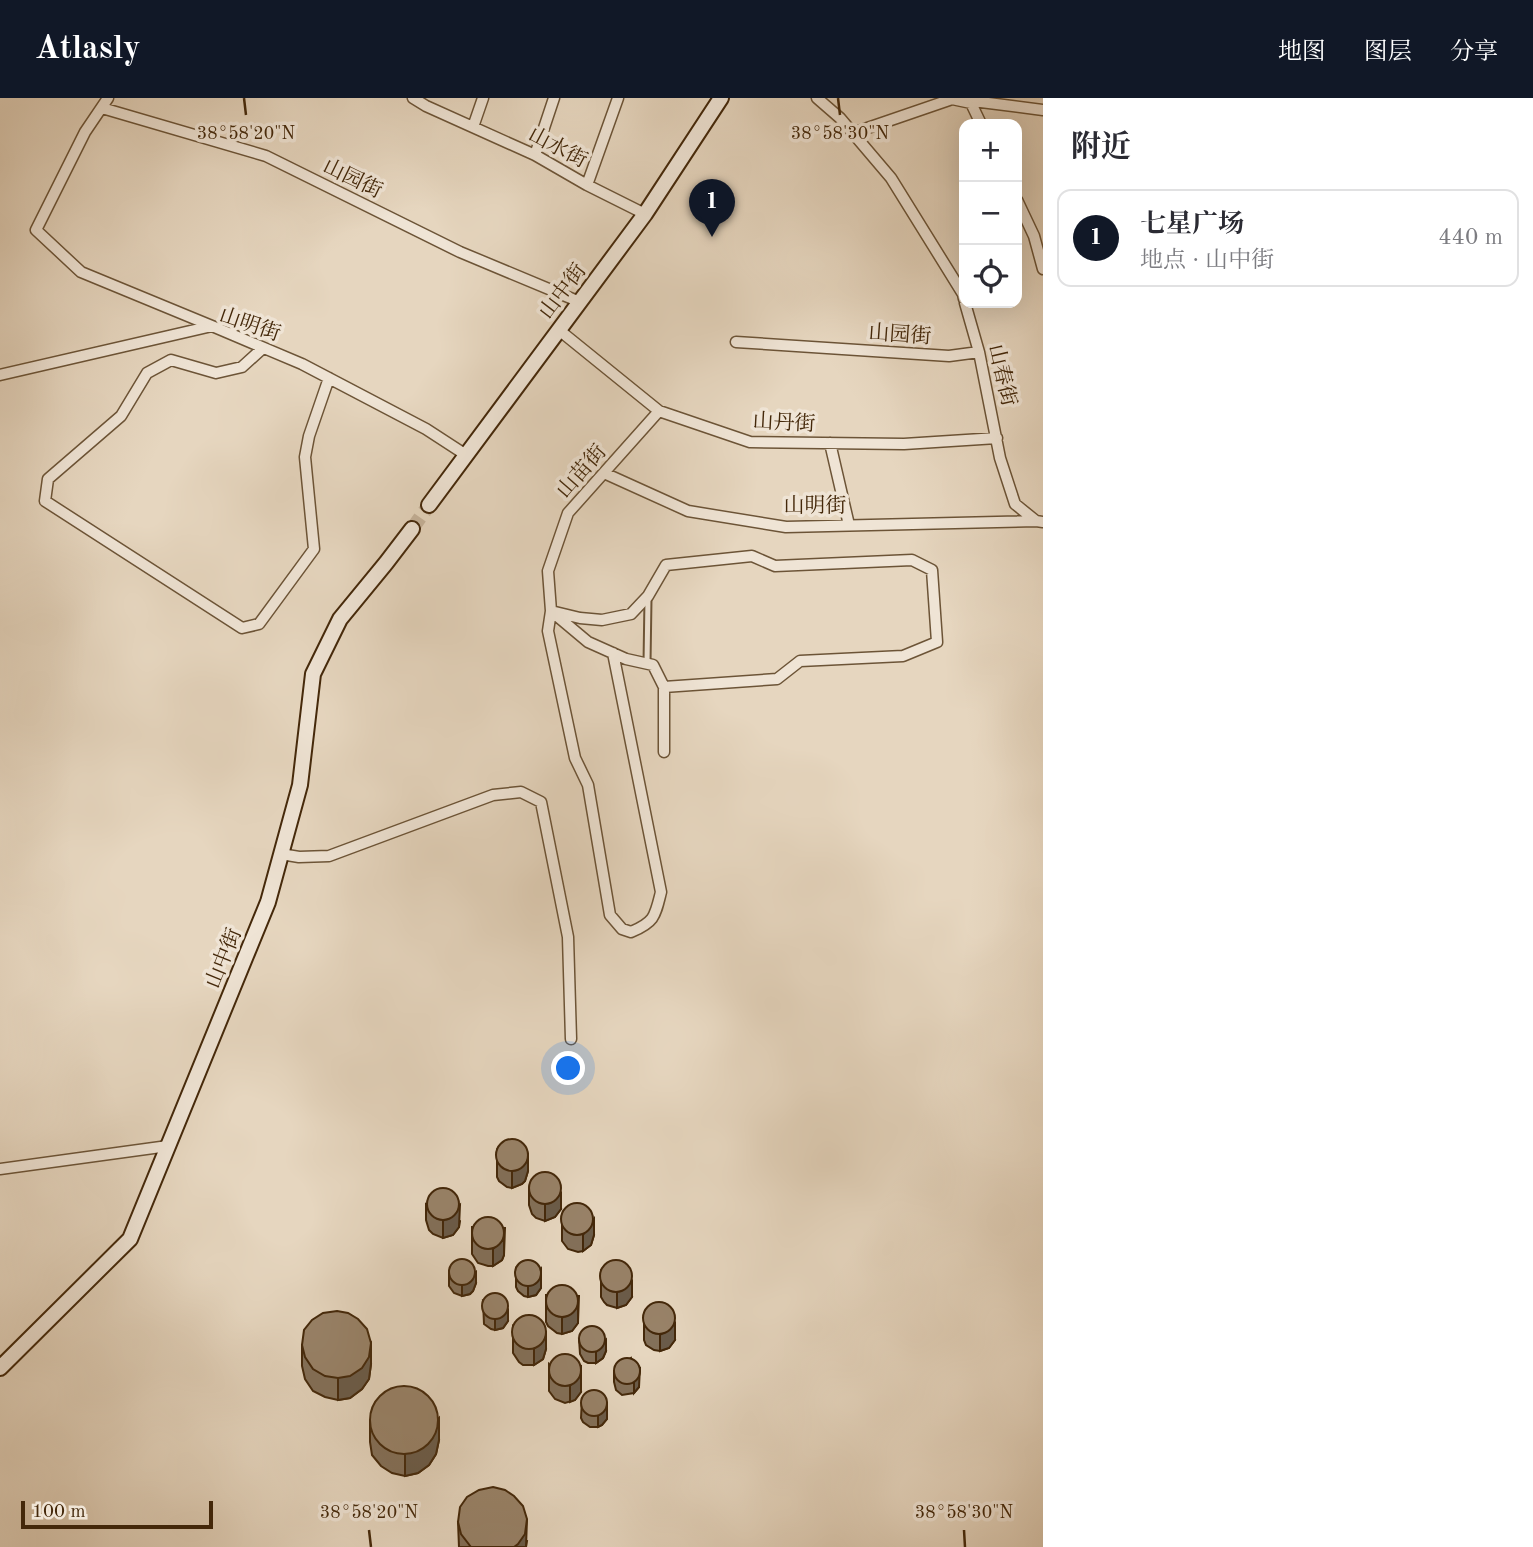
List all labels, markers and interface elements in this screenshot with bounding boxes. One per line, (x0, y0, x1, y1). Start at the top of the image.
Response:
text: Atlasly (35, 33, 140, 66)
text: 地图 (1278, 41, 1326, 65)
text: 图层 (1364, 41, 1412, 65)
text: 分享 (1450, 41, 1498, 65)
map controls (959, 119, 1022, 308)
button: + (959, 119, 1022, 182)
street label: 山水街 (525, 122, 591, 172)
text: 38°58'20"N (197, 125, 295, 143)
text: 38°58'30"N (791, 125, 889, 143)
text: 附近 (1071, 133, 1131, 163)
street label: 山园街 (319, 154, 386, 203)
pin: 1 (689, 179, 735, 237)
button: − (959, 182, 1022, 245)
text: 七星广场 (1140, 212, 1244, 238)
text: 1 (1089, 226, 1103, 249)
text: 440 m (1438, 226, 1503, 249)
button: locate (959, 245, 1022, 308)
text: 地点 · 山中街 (1140, 249, 1274, 272)
street label: 山中街 (534, 259, 591, 323)
street label: 山明街 (216, 303, 283, 346)
street label: 山园街 (868, 321, 932, 348)
street label: 山春街 (984, 342, 1021, 408)
street label: 山丹街 (752, 409, 816, 436)
street label: 山苗街 (552, 440, 611, 503)
street label: 山明街 (784, 494, 847, 517)
street label: 山中街 (201, 925, 246, 992)
your location (551, 1051, 585, 1085)
scale bar (21, 1498, 214, 1530)
text: 100 m (32, 1503, 85, 1522)
text: 38°58'20"N (320, 1504, 418, 1522)
text: 38°58'30"N (915, 1504, 1013, 1522)

